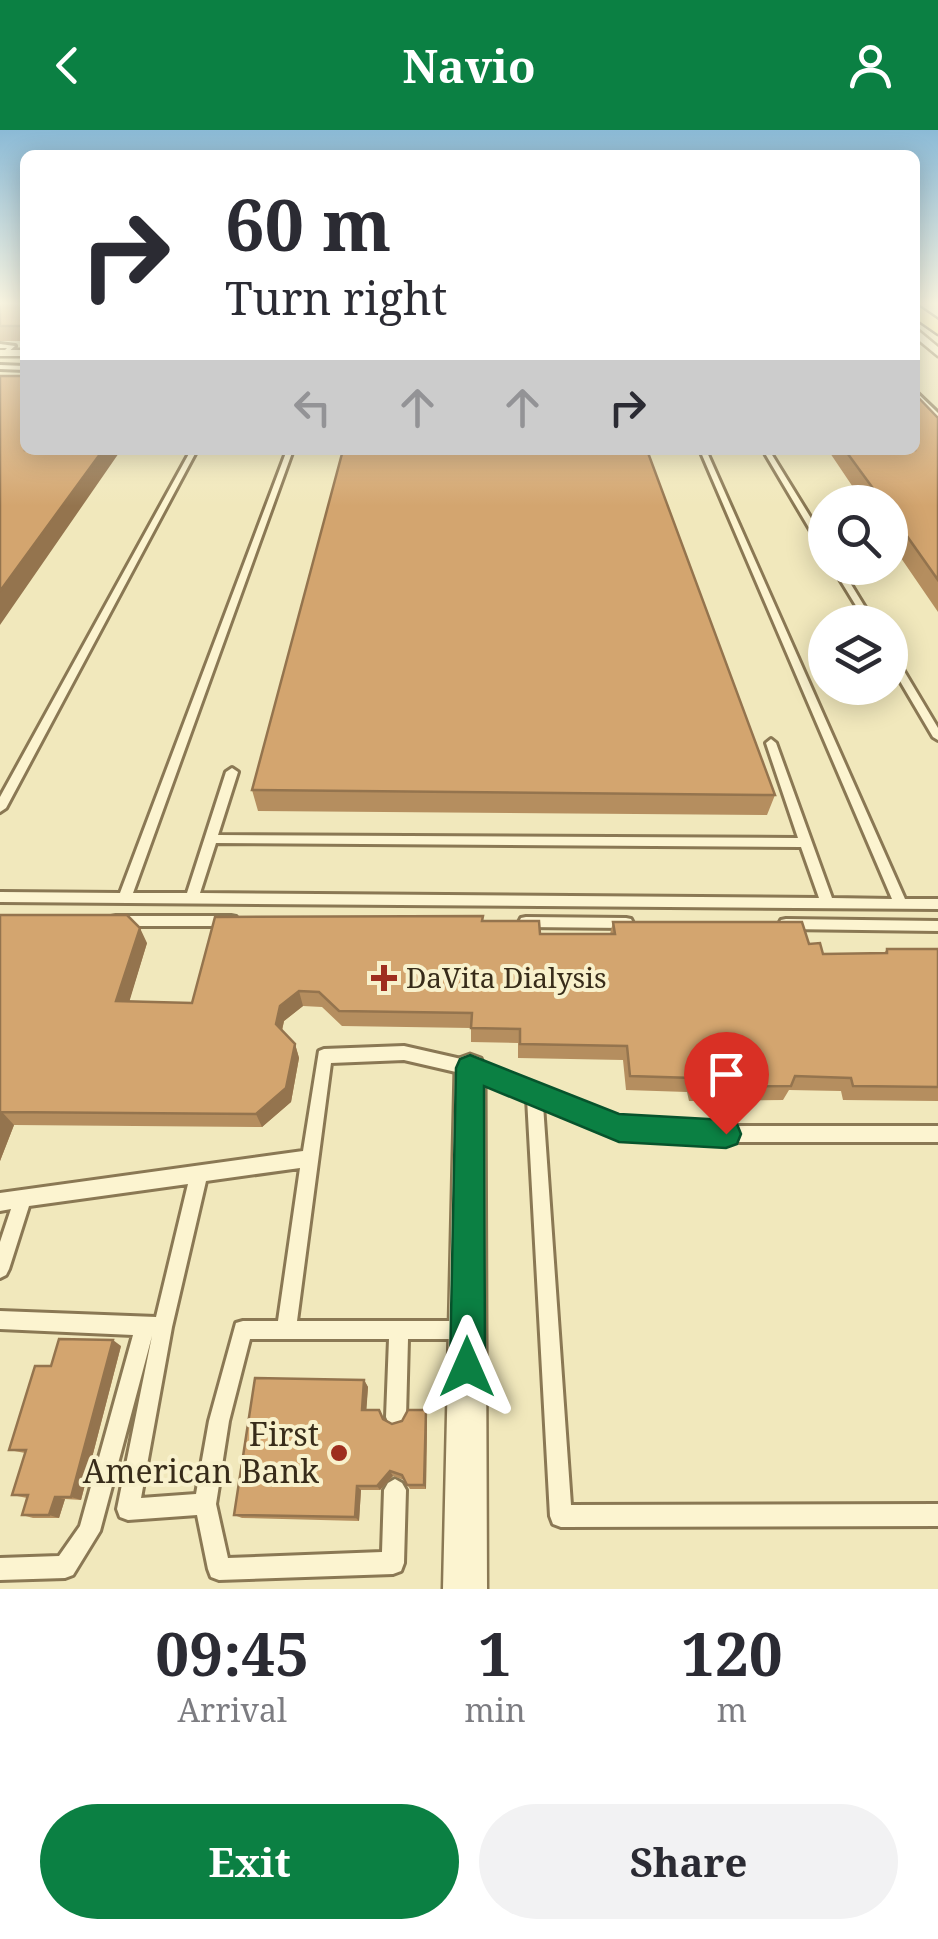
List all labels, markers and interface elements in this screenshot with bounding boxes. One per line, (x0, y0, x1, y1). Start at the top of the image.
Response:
text: Navio (402, 35, 536, 96)
icon: back (40, 38, 95, 93)
icon: person (843, 38, 898, 93)
text: 60 m (225, 176, 391, 272)
icon: right (60, 190, 190, 320)
text: Turn right (225, 267, 447, 328)
icon: left (285, 380, 340, 435)
icon: ahead (390, 380, 445, 435)
icon: ahead (495, 380, 550, 435)
icon: right (600, 380, 655, 435)
map controls (808, 485, 908, 705)
button: search (808, 485, 908, 585)
button: layers (808, 605, 908, 705)
place label: DaVita Dialysis (406, 958, 607, 996)
marker: DaVita Dialysis (371, 965, 397, 991)
pin (684, 1032, 769, 1135)
icon: arrive (699, 1047, 754, 1102)
position arrow (415, 1315, 519, 1419)
place label: First American Bank (83, 1412, 319, 1492)
marker: First American Bank (328, 1442, 350, 1464)
text: 09:45 (155, 1612, 309, 1694)
text: 1 (478, 1612, 512, 1694)
text: 120 (681, 1612, 783, 1694)
text: Arrival (178, 1688, 287, 1731)
text: min (465, 1688, 526, 1731)
text: m (717, 1688, 747, 1731)
button: Exit (40, 1804, 459, 1919)
button: Share (479, 1804, 898, 1919)

